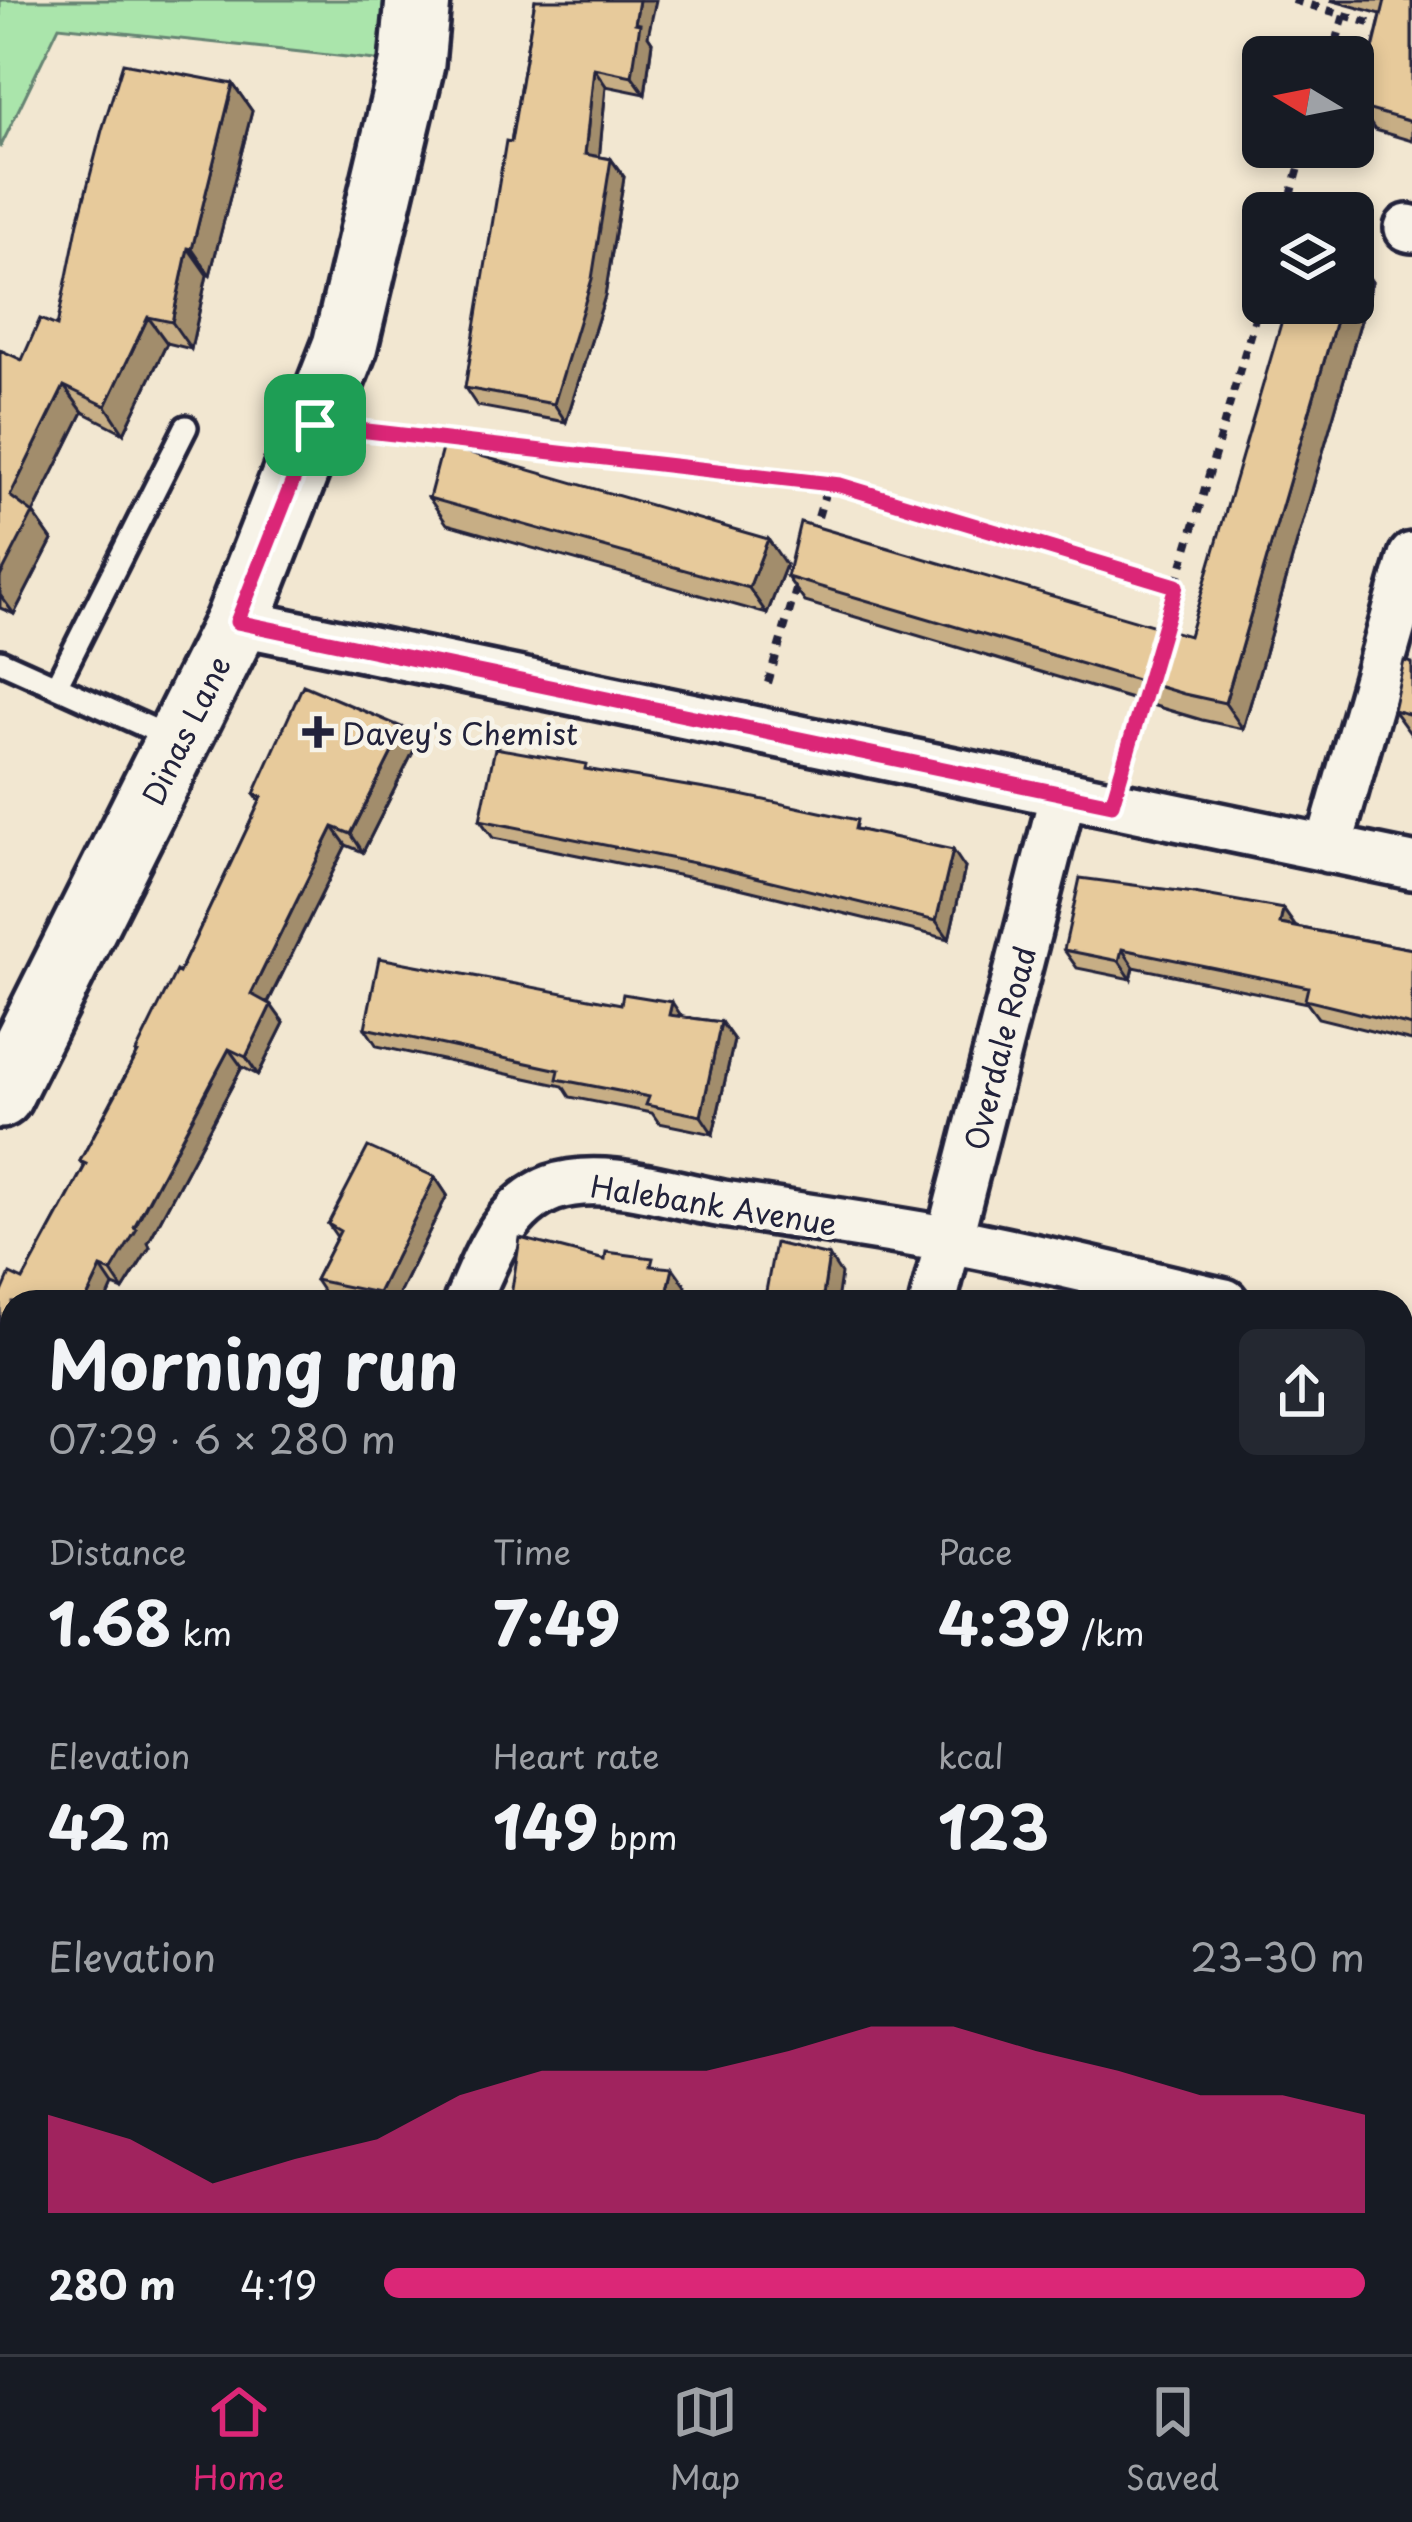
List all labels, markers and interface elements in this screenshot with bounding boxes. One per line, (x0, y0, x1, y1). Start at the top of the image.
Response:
north arrow (1242, 36, 1374, 168)
map controls (1242, 36, 1374, 324)
button: layers (1242, 192, 1374, 324)
pin (264, 374, 366, 476)
icon: arrive (282, 392, 348, 458)
street label: Dinas Lane (129, 648, 241, 812)
place label: Davey's Chemist (342, 710, 578, 755)
marker: Davey's Chemist (305, 719, 331, 745)
street label: Overdale Road (952, 941, 1046, 1155)
street label: Halebank Avenue (587, 1162, 841, 1246)
text: Morning run (48, 1313, 458, 1412)
button: share (1239, 1329, 1365, 1455)
text: 07:29 · 6 × 280 m (48, 1408, 396, 1467)
text: Distance (48, 1526, 186, 1576)
text: Time (493, 1526, 571, 1576)
text: Pace (938, 1526, 1012, 1576)
text: 1.68 (48, 1576, 172, 1666)
text: 7:49 (493, 1576, 621, 1666)
text: 4:39 (938, 1576, 1071, 1666)
text: km (172, 1607, 232, 1657)
text: /km (1071, 1607, 1145, 1657)
text: Elevation (48, 1730, 190, 1780)
text: Heart rate (493, 1730, 660, 1780)
text: kcal (938, 1730, 1004, 1780)
text: 42 (48, 1780, 129, 1870)
text: 149 (493, 1780, 598, 1870)
text: 123 (938, 1780, 1049, 1870)
text: m (129, 1811, 170, 1861)
text: bpm (598, 1811, 678, 1861)
text: Elevation (48, 1926, 216, 1985)
text: 23–30 m (1190, 1926, 1365, 1985)
text: 280 m (48, 2254, 176, 2313)
text: 4:19 (240, 2254, 317, 2313)
tab: Home (193, 2379, 284, 2501)
tab: Map (670, 2379, 740, 2501)
tab: Saved (1126, 2379, 1219, 2501)

